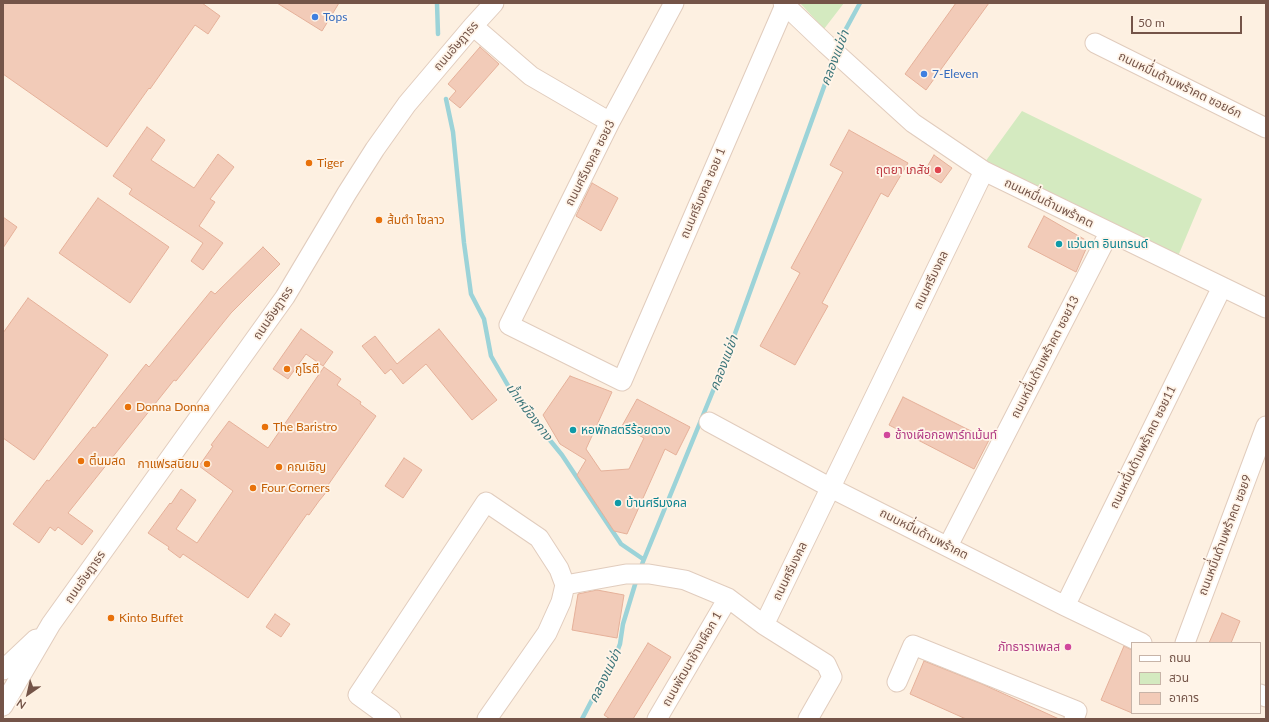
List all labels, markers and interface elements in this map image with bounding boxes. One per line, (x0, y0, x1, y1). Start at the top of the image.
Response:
scale bar (1133, 8, 1244, 34)
place label: Tops (323, 10, 347, 24)
marker: Tops (310, 12, 320, 22)
text: 50 m (1138, 15, 1165, 30)
street label: ถนนอัษฎาธร (431, 18, 481, 74)
water label: คลองแม่ข่า (817, 28, 853, 88)
street label: ถนนหมื่่นด้ามพร้าคต ซอย6ก (1116, 49, 1244, 121)
place label: 7-Eleven (932, 67, 978, 81)
marker: 7-Eleven (919, 69, 929, 79)
street label: ถนนศรีมงคล ซอย3 (562, 118, 618, 208)
street label: ถนนศรีมงคล ซอย 1 (677, 145, 729, 241)
place label: Tiger (317, 156, 344, 170)
marker: Tiger (304, 158, 314, 168)
place label: ฤตยา เภสัช (876, 163, 930, 177)
marker: ฤตยา เภสัช (933, 165, 943, 175)
street label: ถนนหมื่่นด้ามพร้าคต (1002, 175, 1096, 231)
place label: ส้มตำ โซลาว (387, 213, 445, 227)
marker: ส้มตำ โซลาว (374, 215, 384, 225)
place label: แว่นตา อินเทรนด์ (1067, 237, 1148, 251)
marker: แว่นตา อินเทรนด์ (1054, 239, 1064, 249)
street label: ถนนศรีมงคล (911, 248, 951, 312)
street label: ถนนอัษฎาธร (250, 284, 296, 342)
street label: ถนนหมื่่นด้ามพร้าคต ซอย13 (1008, 294, 1082, 420)
water label: คลองแม่ข่า (706, 333, 742, 393)
place label: กูโรตี (295, 362, 319, 376)
marker: กูโรตี (282, 364, 292, 374)
water label: น้ำเหมืองกาง (503, 380, 555, 444)
street label: ถนนหมื่่นด้ามพร้าคต ซอย11 (1107, 383, 1179, 511)
place label: Donna Donna (136, 400, 209, 414)
marker: Donna Donna (123, 402, 133, 412)
place label: The Baristro (273, 420, 337, 434)
marker: The Baristro (260, 422, 270, 432)
place label: หอพักสตรีร้อยดวง (581, 423, 670, 437)
marker: หอพักสตรีร้อยดวง (568, 425, 578, 435)
place label: ช้างเผือกอพาร์ทเม้นท์ (895, 428, 997, 442)
marker: ช้างเผือกอพาร์ทเม้นท์ (882, 430, 892, 440)
place label: ตี๋นมสด (89, 454, 126, 468)
marker: ตี๋นมสด (76, 456, 86, 466)
place label: กาแฟรสนิยม (138, 457, 199, 471)
marker: กาแฟรสนิยม (202, 459, 212, 469)
place label: คณเชิญ (287, 460, 326, 474)
marker: คณเชิญ (274, 462, 284, 472)
street label: ถนนหมื่่นด้ามพร้าคต ซอย9 (1195, 473, 1255, 597)
place label: Four Corners (261, 481, 330, 495)
marker: Four Corners (248, 483, 258, 493)
place label: บ้านศรีมงคล (626, 496, 687, 510)
marker: บ้านศรีมงคล (613, 498, 623, 508)
street label: ถนนหมื่่นด้ามพร้าคต (877, 505, 971, 563)
street label: ถนนศรีมงคล (770, 539, 810, 603)
street label: ถนนอัษฎาธร (62, 548, 108, 606)
street label: ถนนพัฒนาช้างเผือก 1 (659, 609, 725, 709)
place label: Kinto Buffet (119, 611, 183, 625)
marker: Kinto Buffet (106, 613, 116, 623)
place label: ภัทธาราเพลส (998, 640, 1060, 654)
marker: ภัทธาราเพลส (1063, 642, 1073, 652)
legend (1131, 642, 1261, 714)
water label: คลองแม่ข่า (585, 647, 625, 705)
text: ถนน (1169, 650, 1191, 665)
text: สวน (1169, 670, 1189, 685)
north arrow (8, 674, 48, 714)
text: อาคาร (1169, 690, 1199, 705)
text: N (14, 697, 28, 712)

